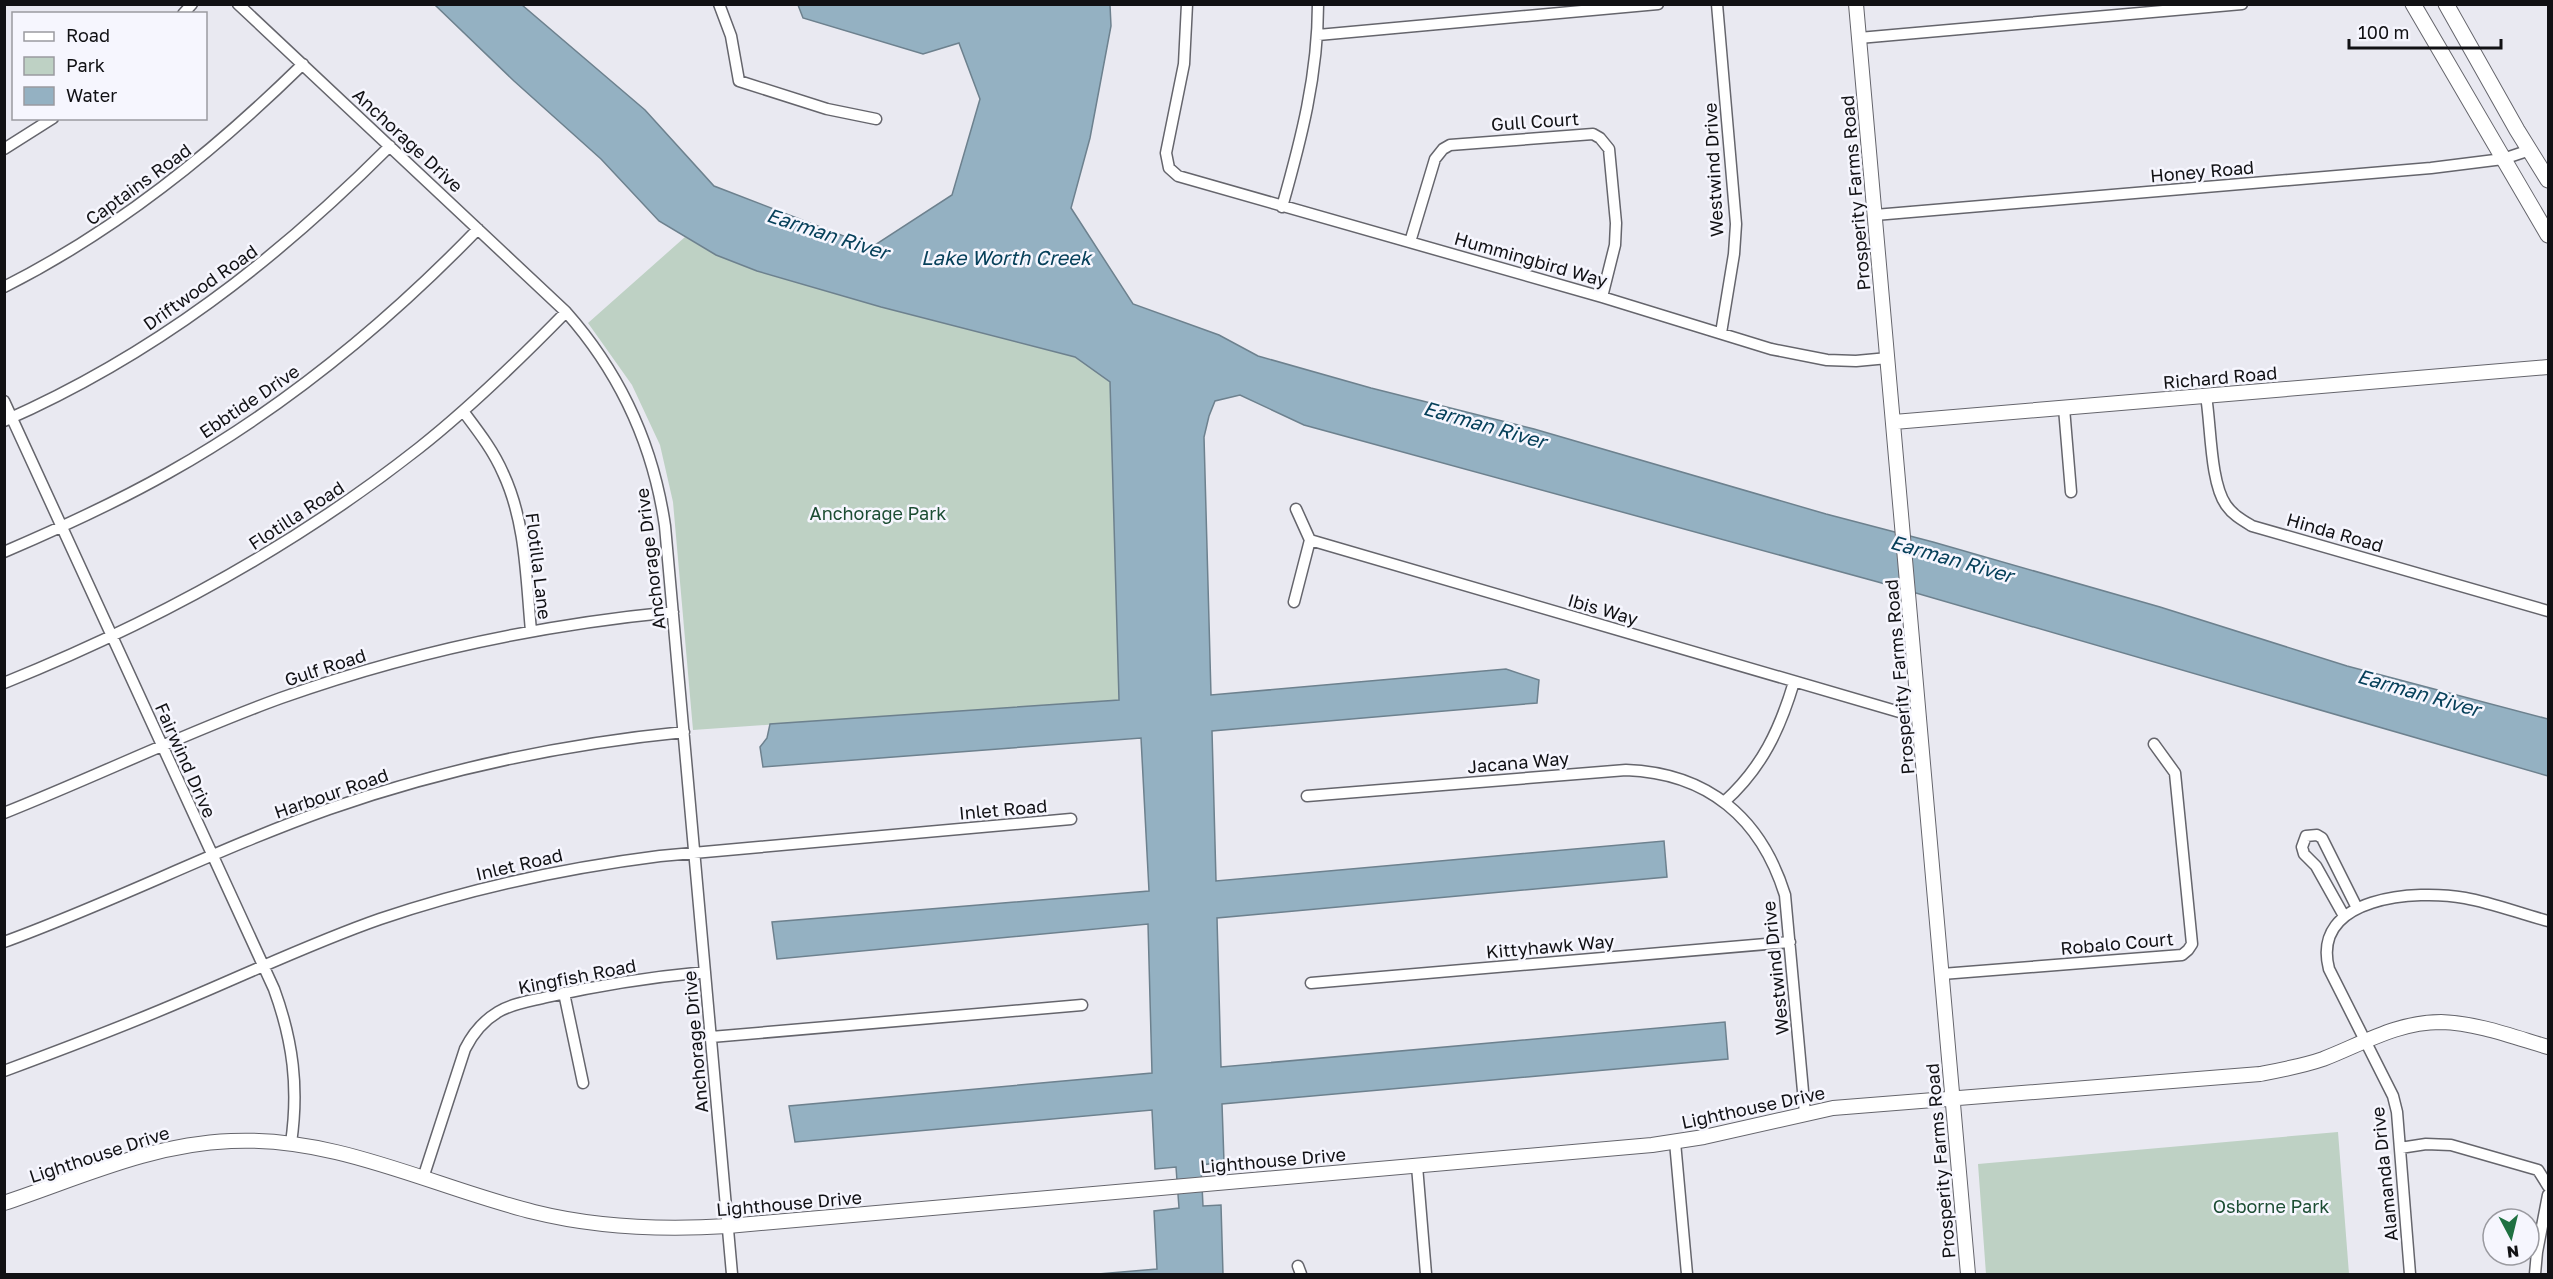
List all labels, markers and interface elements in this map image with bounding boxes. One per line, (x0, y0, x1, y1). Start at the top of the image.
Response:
legend (12, 12, 207, 120)
scale bar (2349, 12, 2500, 50)
text: 100 m (2358, 21, 2409, 43)
text: Road (66, 24, 110, 46)
text: Park (66, 54, 105, 76)
street label: Anchorage Drive (348, 83, 468, 197)
text: Water (66, 84, 117, 106)
street label: Prosperity Farms Road (1835, 94, 1875, 292)
street label: Westwind Drive (1698, 102, 1728, 238)
street label: Gull Court (1490, 107, 1580, 135)
street label: Captains Road (81, 138, 195, 230)
street label: Honey Road (2149, 155, 2255, 187)
water label: Earman River (764, 202, 895, 265)
street label: Hummingbird Way (1452, 227, 1610, 291)
street label: Driftwood Road (139, 239, 261, 335)
water label: Lake Worth Creek (921, 245, 1094, 269)
street label: Ebbtide Drive (195, 360, 303, 442)
street label: Richard Road (2162, 361, 2278, 393)
water label: Earman River (1421, 395, 1552, 454)
street label: Flotilla Road (244, 476, 348, 554)
street label: Anchorage Drive (630, 487, 670, 631)
park label: Anchorage Park (810, 502, 946, 524)
street label: Hinda Road (2284, 508, 2386, 556)
street label: Flotilla Lane (522, 511, 556, 621)
water label: Earman River (1888, 529, 2019, 588)
street label: Prosperity Farms Road (1879, 578, 1919, 776)
street label: Ibis Way (1565, 588, 1641, 630)
street label: Gulf Road (282, 644, 368, 690)
water label: Earman River (2355, 663, 2486, 722)
street label: Fairwind Drive (151, 699, 221, 821)
street label: Jacana Way (1466, 747, 1570, 777)
street label: Harbour Road (271, 763, 391, 823)
street label: Inlet Road (958, 794, 1048, 824)
street label: Inlet Road (473, 843, 565, 885)
street label: Westwind Drive (1757, 900, 1793, 1036)
street label: Robalo Court (2060, 927, 2174, 959)
street label: Kittyhawk Way (1485, 929, 1615, 963)
street label: Kingfish Road (516, 954, 638, 998)
street label: Anchorage Drive (678, 970, 712, 1114)
street label: Prosperity Farms Road (1920, 1062, 1960, 1260)
street label: Lighthouse Drive (1679, 1081, 1827, 1133)
street label: Alamanda Drive (2366, 1106, 2402, 1242)
street label: Lighthouse Drive (26, 1121, 172, 1187)
street label: Lighthouse Drive (1199, 1143, 1347, 1177)
street label: Lighthouse Drive (715, 1186, 863, 1220)
park label: Osborne Park (2213, 1195, 2329, 1217)
north arrow (2481, 1207, 2541, 1267)
text: N (2506, 1241, 2520, 1263)

